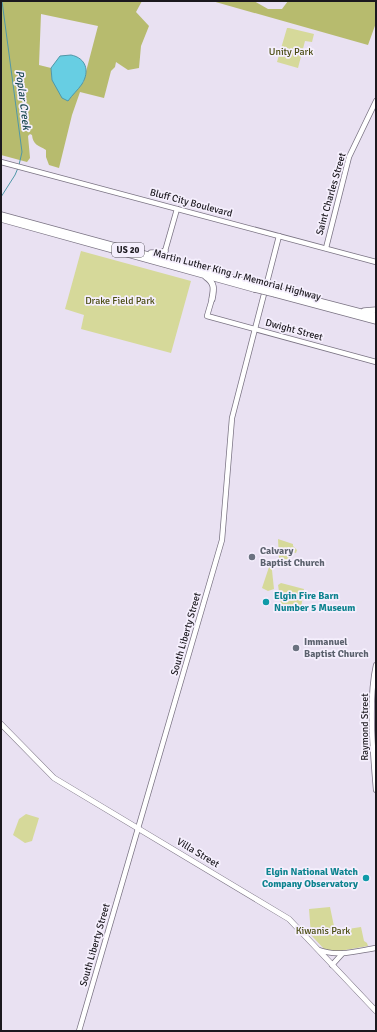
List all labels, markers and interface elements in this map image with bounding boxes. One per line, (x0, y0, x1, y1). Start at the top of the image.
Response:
park label: Unity Park (269, 46, 313, 58)
water label: Poplar Creek (13, 70, 33, 132)
street label: Saint Charles Street (313, 151, 349, 237)
street label: Bluff City Boulevard (148, 186, 234, 220)
road number: US 20 (112, 243, 144, 257)
street label: Martin Luther King Jr Memorial Highway (152, 247, 322, 303)
park label: Drake Field Park (85, 295, 155, 307)
street label: Dwight Street (264, 317, 325, 344)
place label: Calvary Baptist Church (260, 545, 325, 569)
marker: Calvary Baptist Church (247, 552, 257, 562)
place label: Elgin Fire Barn Number 5 Museum (274, 590, 355, 614)
street label: South Liberty Street (168, 591, 204, 677)
marker: Elgin Fire Barn Number 5 Museum (261, 597, 271, 607)
place label: Immanuel Baptist Church (304, 636, 369, 660)
marker: Immanuel Baptist Church (291, 643, 301, 653)
street label: Raymond Street (359, 693, 371, 761)
street label: Villa Street (175, 836, 222, 871)
place label: Elgin National Watch Company Observatory (262, 866, 359, 890)
marker: Elgin National Watch Company Observatory (361, 873, 371, 883)
street label: South Liberty Street (77, 902, 113, 988)
park label: Kiwanis Park (296, 925, 350, 937)

